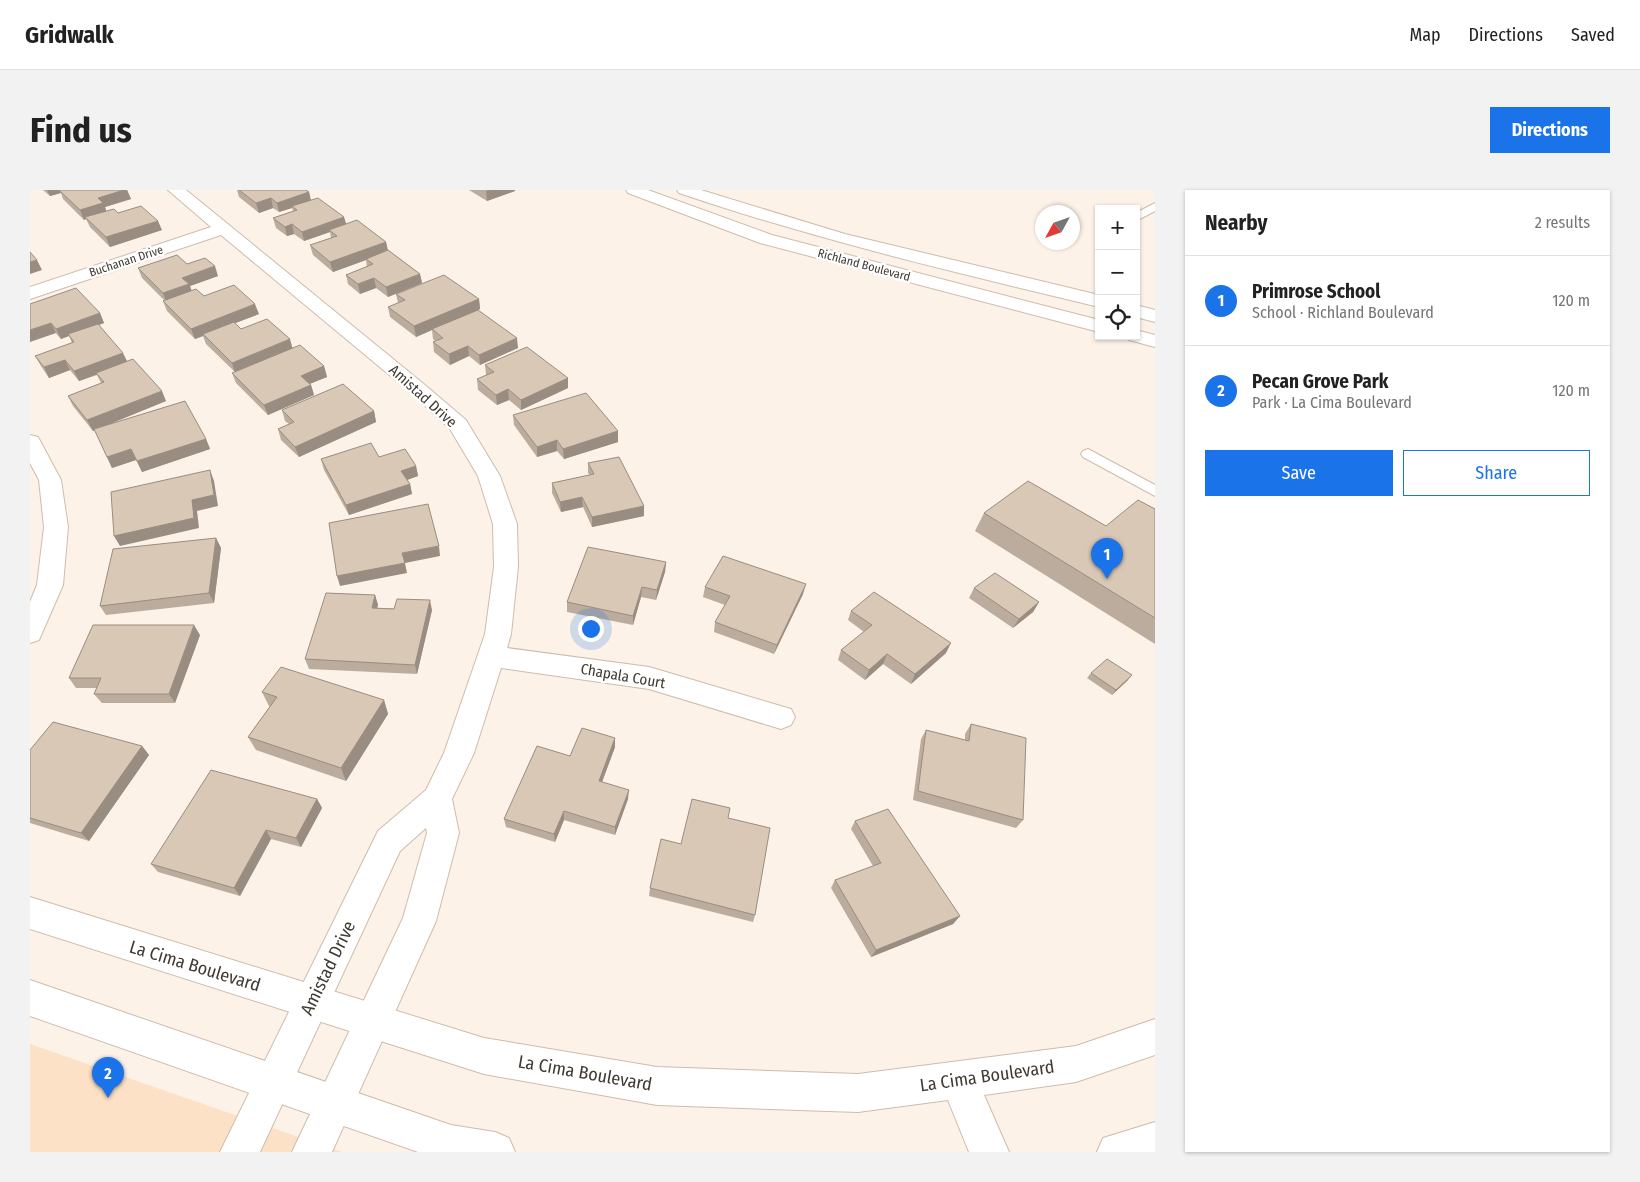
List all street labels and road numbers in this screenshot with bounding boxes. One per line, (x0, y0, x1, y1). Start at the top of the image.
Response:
street label: Buchanan Drive (87, 242, 165, 280)
street label: Richland Boulevard (816, 246, 912, 284)
street label: Amistad Drive (385, 361, 461, 431)
street label: Chapala Court (579, 660, 667, 692)
street label: Amistad Drive (296, 917, 360, 1019)
street label: La Cima Boulevard (127, 936, 263, 996)
street label: La Cima Boulevard (516, 1050, 654, 1096)
street label: La Cima Boulevard (918, 1056, 1056, 1096)

